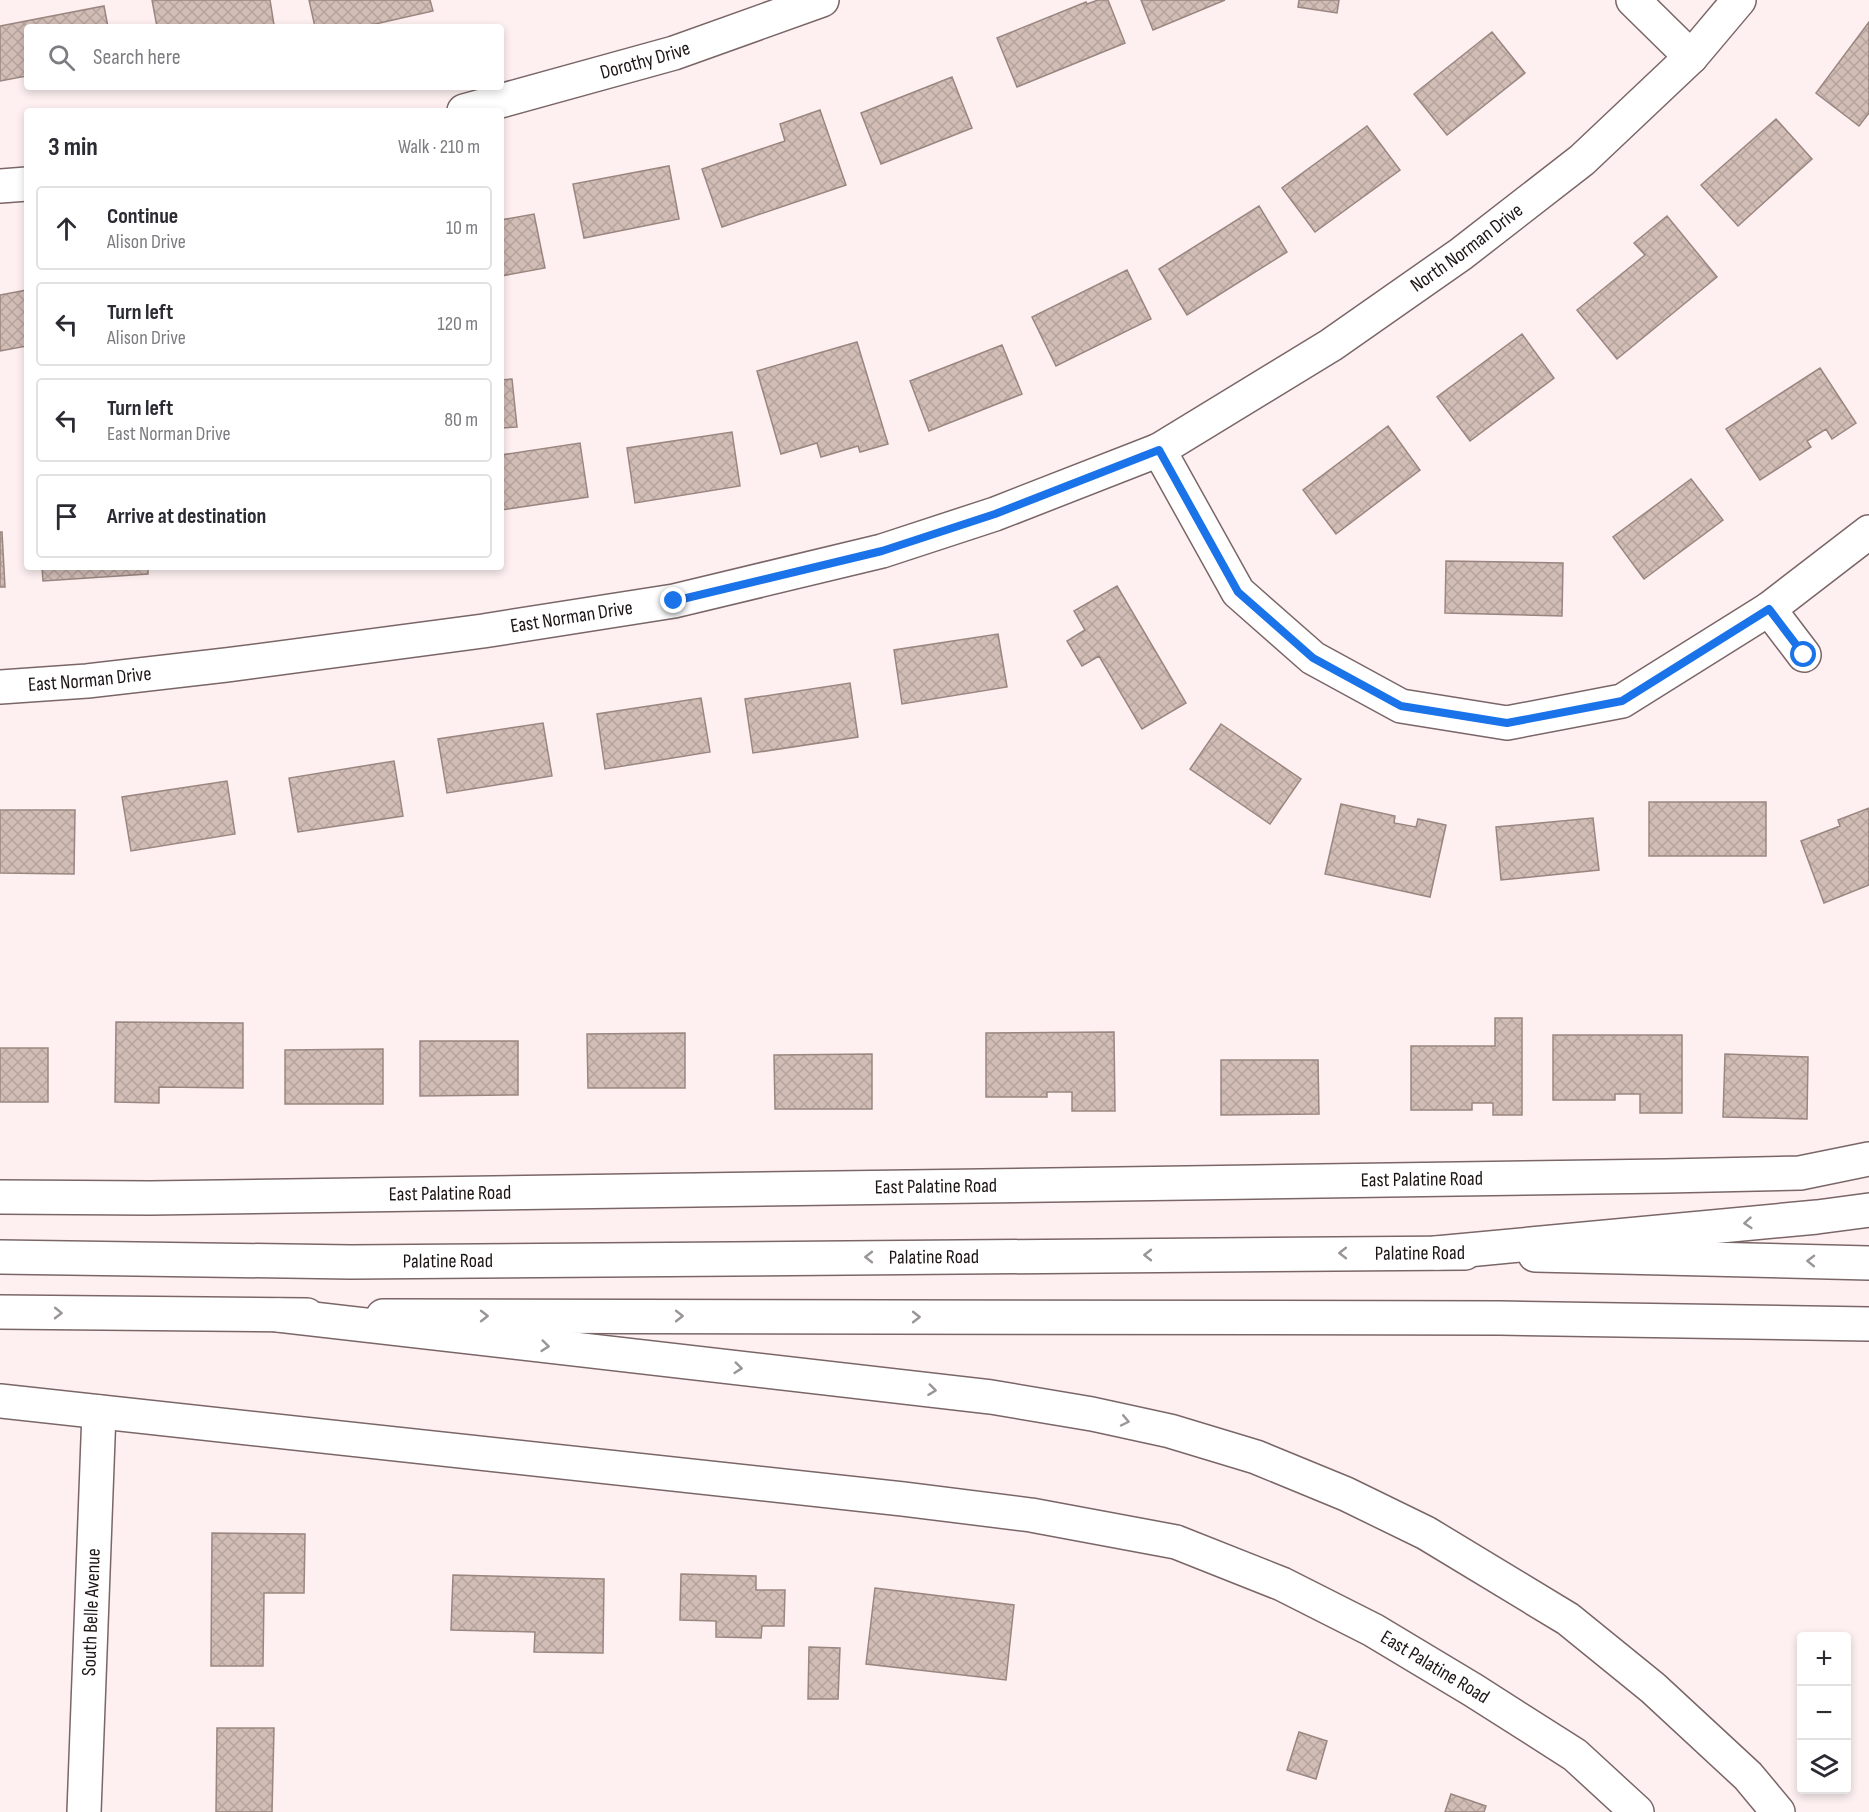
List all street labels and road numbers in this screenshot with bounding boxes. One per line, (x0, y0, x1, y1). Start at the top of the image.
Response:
street label: Dorothy Drive (597, 36, 693, 85)
street label: North Norman Drive (1406, 198, 1528, 298)
street label: East Norman Drive (509, 596, 634, 639)
street label: East Norman Drive (27, 662, 153, 697)
street label: East Palatine Road (1360, 1167, 1483, 1192)
street label: East Palatine Road (875, 1174, 997, 1199)
street label: East Palatine Road (389, 1181, 511, 1207)
street label: Palatine Road (1375, 1241, 1465, 1266)
street label: Palatine Road (889, 1245, 979, 1270)
street label: Palatine Road (403, 1249, 493, 1274)
street label: South Belle Avenue (77, 1548, 106, 1676)
street label: East Palatine Road (1376, 1625, 1494, 1709)

